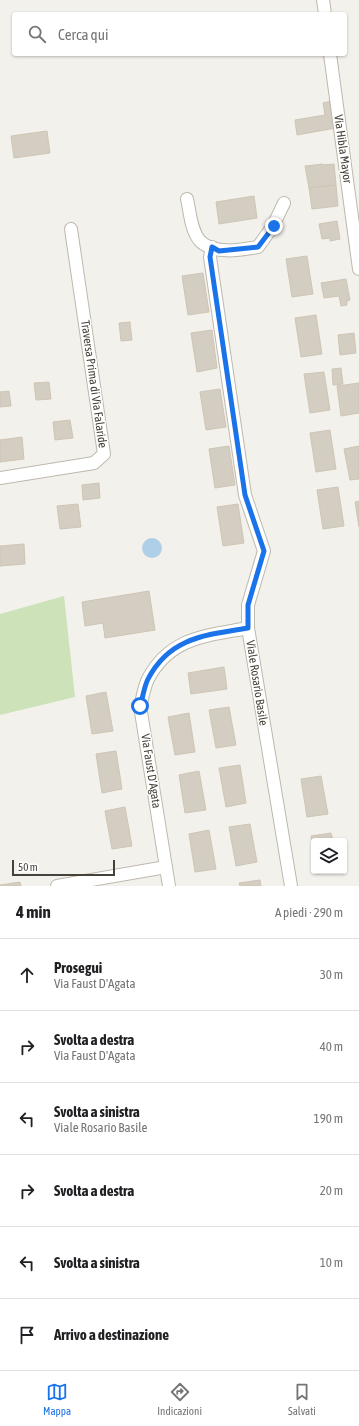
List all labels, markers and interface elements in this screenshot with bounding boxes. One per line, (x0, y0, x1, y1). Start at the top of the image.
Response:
search box (12, 12, 347, 56)
icon: search (26, 23, 48, 45)
text: Cerca qui (58, 26, 108, 43)
street label: Via Hibla Mayor (331, 114, 355, 185)
route end (265, 217, 283, 235)
street label: Traversa Prima di Via Falaride (78, 319, 110, 449)
street label: Viale Rosario Basile (243, 639, 271, 727)
route start (131, 697, 149, 715)
street label: Via Faust D'Agata (138, 733, 164, 809)
map controls (311, 838, 347, 874)
button: layers (311, 838, 347, 874)
scale bar (12, 858, 115, 877)
text: 50 m (18, 861, 38, 873)
text: 4 min (16, 902, 51, 922)
text: A piedi · 290 m (275, 905, 343, 920)
text: Prosegui (54, 959, 102, 976)
icon: ahead (16, 964, 38, 986)
text: 30 m (320, 967, 343, 982)
text: Via Faust D'Agata (54, 976, 136, 991)
text: Svolta a destra (54, 1031, 134, 1048)
icon: right (16, 1036, 38, 1058)
text: 40 m (320, 1039, 343, 1054)
text: Via Faust D'Agata (54, 1048, 136, 1063)
text: Svolta a sinistra (54, 1103, 140, 1120)
icon: left (16, 1108, 38, 1130)
text: 190 m (314, 1111, 343, 1126)
text: Viale Rosario Basile (54, 1120, 147, 1135)
icon: right (16, 1180, 38, 1202)
text: Svolta a destra (54, 1182, 134, 1199)
text: 20 m (320, 1183, 343, 1198)
icon: left (16, 1252, 38, 1274)
text: Svolta a sinistra (54, 1254, 140, 1271)
text: 10 m (320, 1255, 343, 1270)
icon: arrive (16, 1324, 38, 1346)
text: Arrivo a destinazione (54, 1326, 169, 1343)
tab: Mappa (43, 1381, 71, 1417)
tab: Indicazioni (157, 1381, 202, 1417)
tab: Salvati (288, 1381, 316, 1417)

